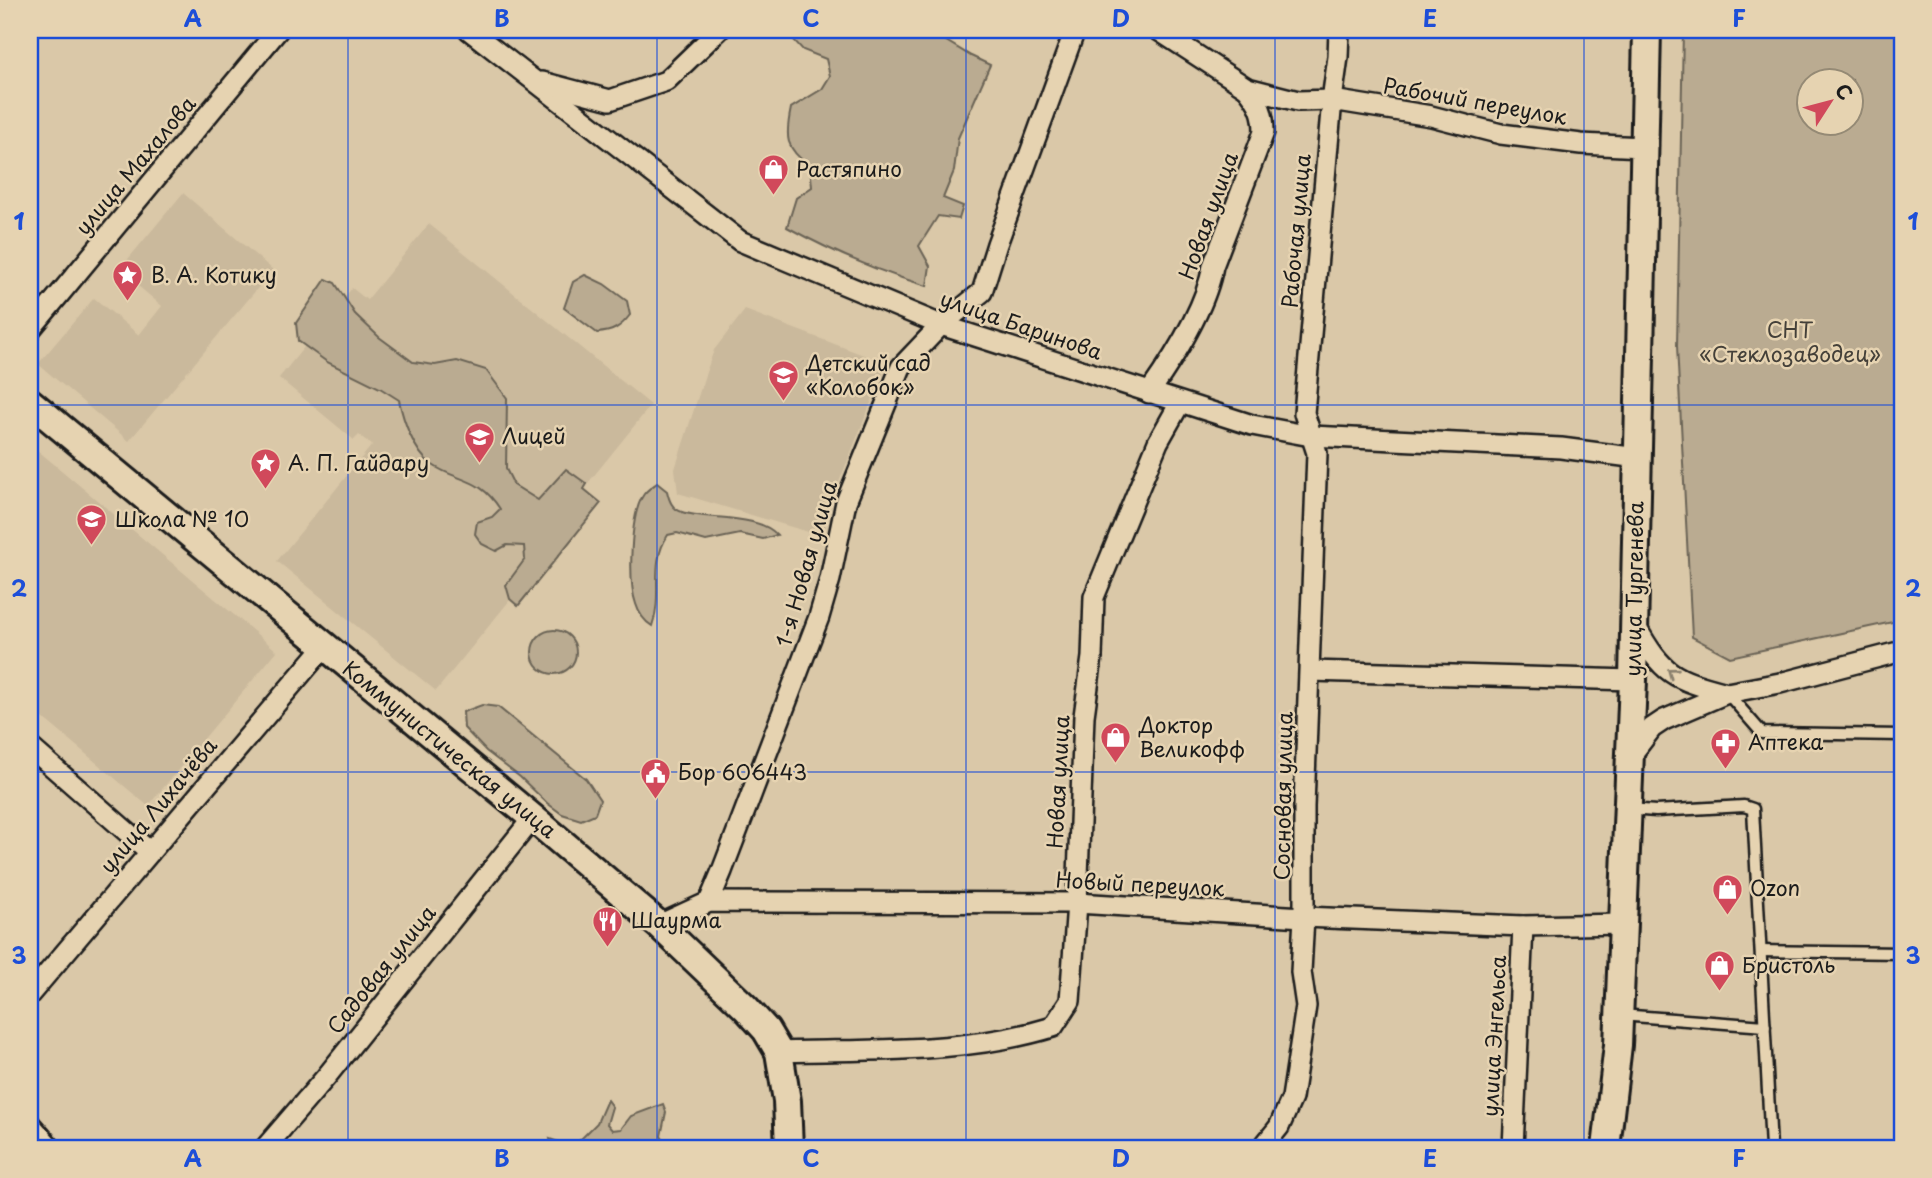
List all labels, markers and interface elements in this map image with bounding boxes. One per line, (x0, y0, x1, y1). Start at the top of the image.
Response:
text: A (184, 0, 202, 35)
text: B (494, 0, 510, 35)
text: C (802, 0, 820, 35)
text: D (1112, 0, 1130, 35)
text: E (1423, 0, 1437, 35)
text: F (1732, 0, 1746, 35)
north arrow (1796, 66, 1866, 136)
street label: Рабочий переулок (1381, 68, 1570, 132)
text: С (1829, 77, 1860, 105)
street label: улица Махалова (67, 88, 202, 241)
street label: Новая улица (1169, 146, 1245, 284)
place label: Растяпино (796, 152, 902, 184)
street label: Рабочая улица (1272, 152, 1318, 309)
shop icon: Растяпино (756, 153, 790, 197)
text: 1 (14, 203, 25, 238)
text: 1 (1908, 203, 1919, 238)
place label: В. А. Котику (151, 258, 277, 290)
place icon: В. А. Котику (111, 259, 145, 303)
street label: улица Баринова (936, 281, 1107, 367)
park label: СНТ «Стеклозаводец» (1699, 313, 1881, 369)
place label: Детский сад «Колобок» (805, 346, 931, 402)
school or university icon: Детский сад «Колобок» (766, 359, 800, 403)
place label: Лицей (502, 419, 566, 451)
school or university icon: Лицей (462, 420, 496, 464)
place label: А. П. Гайдару (288, 446, 429, 478)
place icon: А. П. Гайдару (248, 447, 282, 491)
street label: 1-я Новая улица (766, 476, 844, 650)
street label: улица Тургенева (1615, 501, 1651, 677)
place label: Школа № 10 (115, 502, 249, 534)
school or university icon: Школа № 10 (75, 503, 109, 547)
text: 2 (11, 570, 27, 605)
text: 2 (1905, 570, 1921, 605)
street label: Коммунистическая улица (336, 652, 565, 845)
one-way arrow (1667, 668, 1680, 680)
place label: Доктор Великофф (1138, 708, 1245, 764)
street label: Сосновая улица (1265, 711, 1299, 881)
street label: Новая улица (1038, 714, 1077, 849)
shop icon: Доктор Великофф (1099, 721, 1133, 765)
place label: Аптека (1748, 725, 1823, 757)
pharmacy icon: Аптека (1708, 726, 1742, 770)
street label: улица Лихачёва (91, 730, 224, 880)
place label: Бор 606443 (678, 755, 807, 787)
public building icon: Бор 606443 (638, 756, 672, 800)
street label: Новый переулок (1055, 863, 1226, 903)
place label: Ozon (1750, 871, 1800, 903)
shop icon: Ozon (1710, 872, 1744, 916)
street label: Садовая улица (318, 897, 443, 1040)
place label: Шаурма (631, 903, 722, 935)
restaurant icon: Шаурма (591, 904, 625, 948)
text: 3 (11, 937, 27, 972)
text: 3 (1905, 937, 1921, 972)
place label: Бристоль (1742, 948, 1835, 980)
shop icon: Бристоль (1702, 949, 1736, 993)
street label: улица Энгельса (1473, 954, 1513, 1118)
text: A (184, 1140, 202, 1175)
text: B (494, 1140, 510, 1175)
text: C (802, 1140, 820, 1175)
text: D (1112, 1140, 1130, 1175)
text: E (1423, 1140, 1437, 1175)
text: F (1732, 1140, 1746, 1175)

